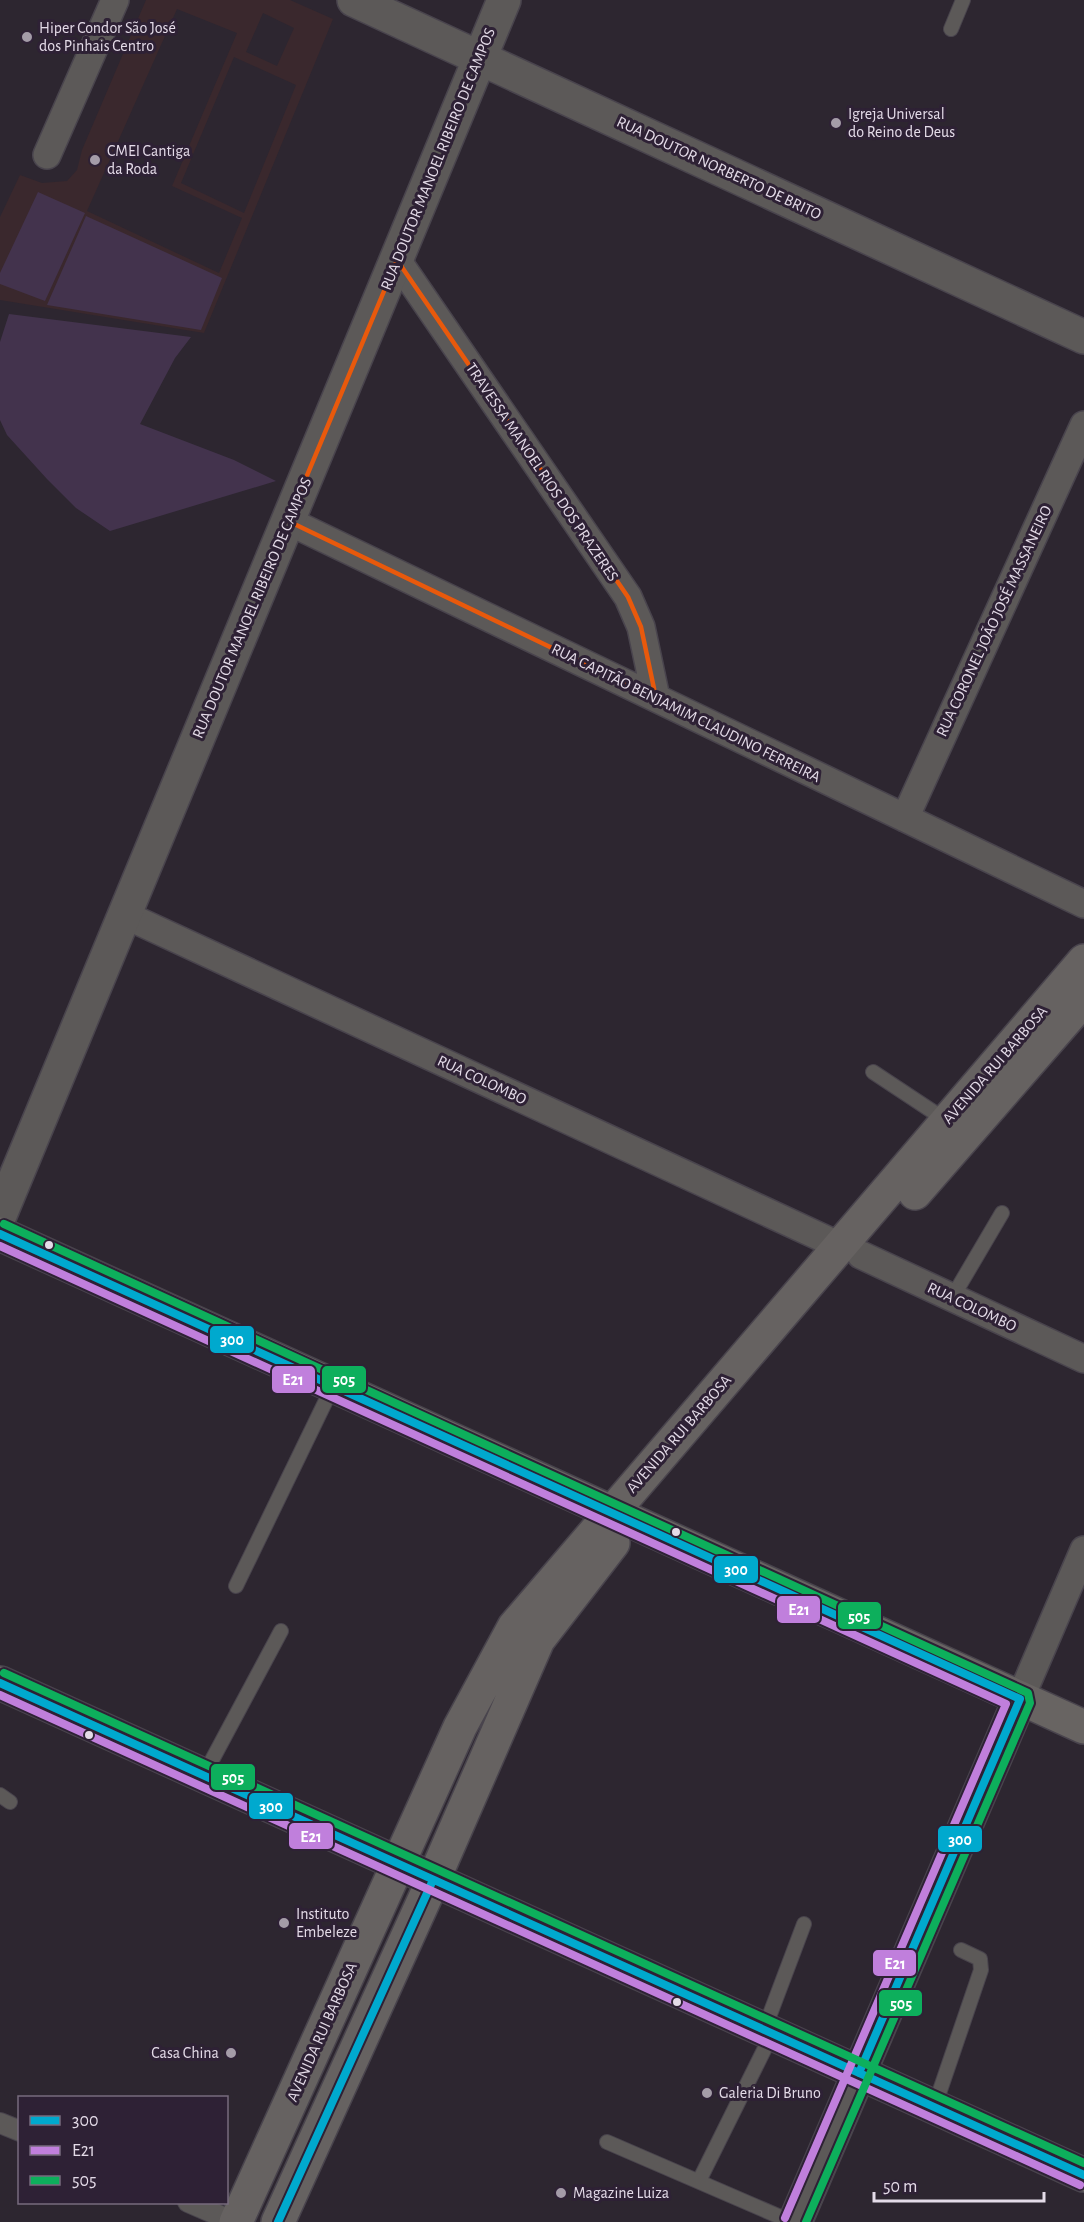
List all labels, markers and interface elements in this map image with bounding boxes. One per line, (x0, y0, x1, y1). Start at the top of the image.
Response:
place label: Hiper Condor São José dos Pinhais Centro (39, 20, 176, 54)
street label: RUA DOUTOR MANOEL RIBEIRO DE CAMPOS (378, 26, 498, 292)
marker: Hiper Condor São José dos Pinhais Centro (20, 30, 34, 44)
place label: Igreja Universal do Reino de Deus (848, 106, 955, 140)
street label: RUA DOUTOR NORBERTO DE BRITO (614, 114, 824, 222)
marker: Igreja Universal do Reino de Deus (829, 116, 843, 130)
place label: CMEI Cantiga da Roda (107, 143, 190, 177)
marker: CMEI Cantiga da Roda (88, 153, 102, 167)
street label: TRAVESSA MANOEL RIOS DOS PRAZERES (463, 360, 621, 584)
street label: RUA DOUTOR MANOEL RIBEIRO DE CAMPOS (190, 475, 314, 741)
street label: RUA CORONEL JOÃO JOSÉ MASSANEIRO (932, 502, 1055, 739)
street label: RUA CAPITÃO BENJAMIM CLAUDINO FERREIRA (549, 639, 824, 785)
street label: AVENIDA RUI BARBOSA (940, 1003, 1050, 1127)
street label: RUA COLOMBO (435, 1052, 529, 1108)
unlabelled marker (43, 1239, 55, 1251)
street label: RUA COLOMBO (925, 1279, 1019, 1335)
line badge: 300 (209, 1325, 255, 1354)
text: 300 (220, 1332, 244, 1348)
line badge: E21 (271, 1365, 316, 1394)
line badge: 505 (321, 1365, 367, 1394)
text: E21 (282, 1372, 304, 1388)
text: 505 (333, 1372, 355, 1388)
street label: AVENIDA RUI BARBOSA (624, 1372, 734, 1496)
unlabelled marker (670, 1526, 682, 1538)
line badge: 300 (713, 1555, 759, 1584)
text: 300 (724, 1562, 748, 1578)
line badge: E21 (776, 1595, 821, 1624)
line badge: 505 (837, 1601, 882, 1630)
text: E21 (788, 1602, 810, 1618)
text: 505 (848, 1609, 870, 1625)
unlabelled marker (83, 1729, 95, 1741)
line badge: 505 (210, 1763, 256, 1791)
text: 505 (222, 1770, 244, 1786)
line badge: 300 (248, 1792, 294, 1820)
text: 300 (259, 1799, 283, 1815)
line badge: E21 (288, 1822, 334, 1850)
line badge: 300 (937, 1825, 983, 1853)
text: E21 (300, 1829, 322, 1845)
text: 300 (948, 1832, 972, 1848)
place label: Instituto Embeleze (296, 1906, 357, 1940)
marker: Instituto Embeleze (277, 1916, 291, 1930)
line badge: E21 (872, 1949, 917, 1977)
text: E21 (884, 1956, 906, 1972)
street label: AVENIDA RUI BARBOSA (284, 1960, 360, 2104)
line badge: 505 (878, 1989, 923, 2017)
unlabelled marker (671, 1996, 683, 2008)
text: 505 (890, 1996, 912, 2012)
place label: Casa China (151, 2045, 219, 2061)
marker: Casa China (224, 2046, 238, 2060)
place label: Galeria Di Bruno (719, 2085, 821, 2101)
marker: Galeria Di Bruno (700, 2086, 714, 2100)
legend (18, 2096, 228, 2204)
text: 300 (72, 2112, 98, 2130)
text: E21 (72, 2142, 95, 2160)
scale bar (874, 2165, 1044, 2203)
text: 505 (72, 2172, 97, 2190)
text: 50 m (883, 2178, 917, 2196)
place label: Magazine Luiza (573, 2185, 669, 2201)
marker: Magazine Luiza (554, 2186, 568, 2200)

